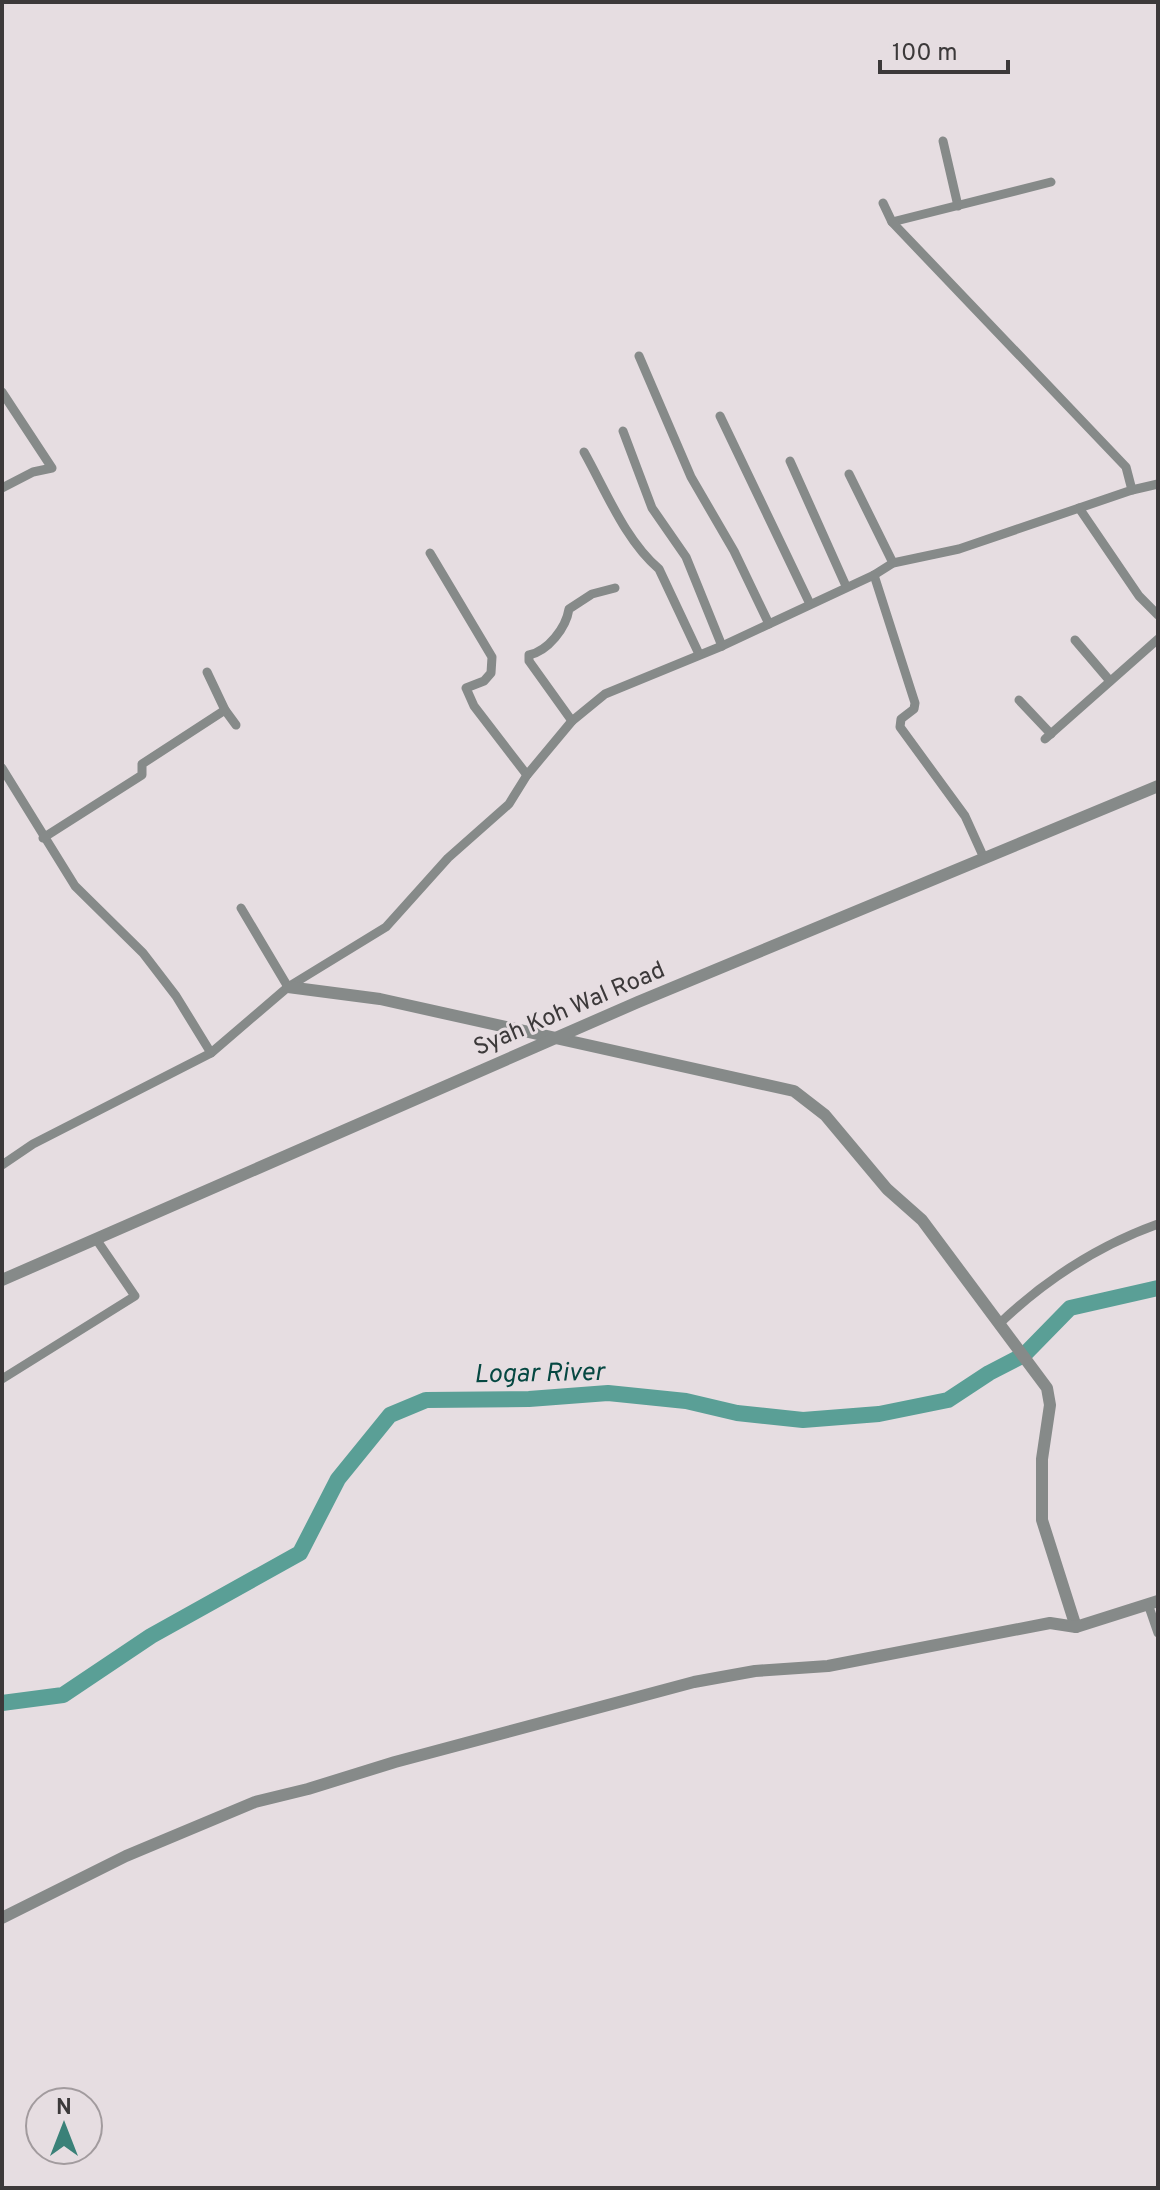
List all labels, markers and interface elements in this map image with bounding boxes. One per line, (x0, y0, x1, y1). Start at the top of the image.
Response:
scale bar (880, 24, 1008, 74)
text: 100 m (892, 39, 958, 69)
street label: Syah Koh Wal Road (470, 956, 670, 1064)
water label: Logar River (474, 1357, 607, 1392)
north arrow (24, 2086, 104, 2166)
text: N (56, 2095, 72, 2122)

